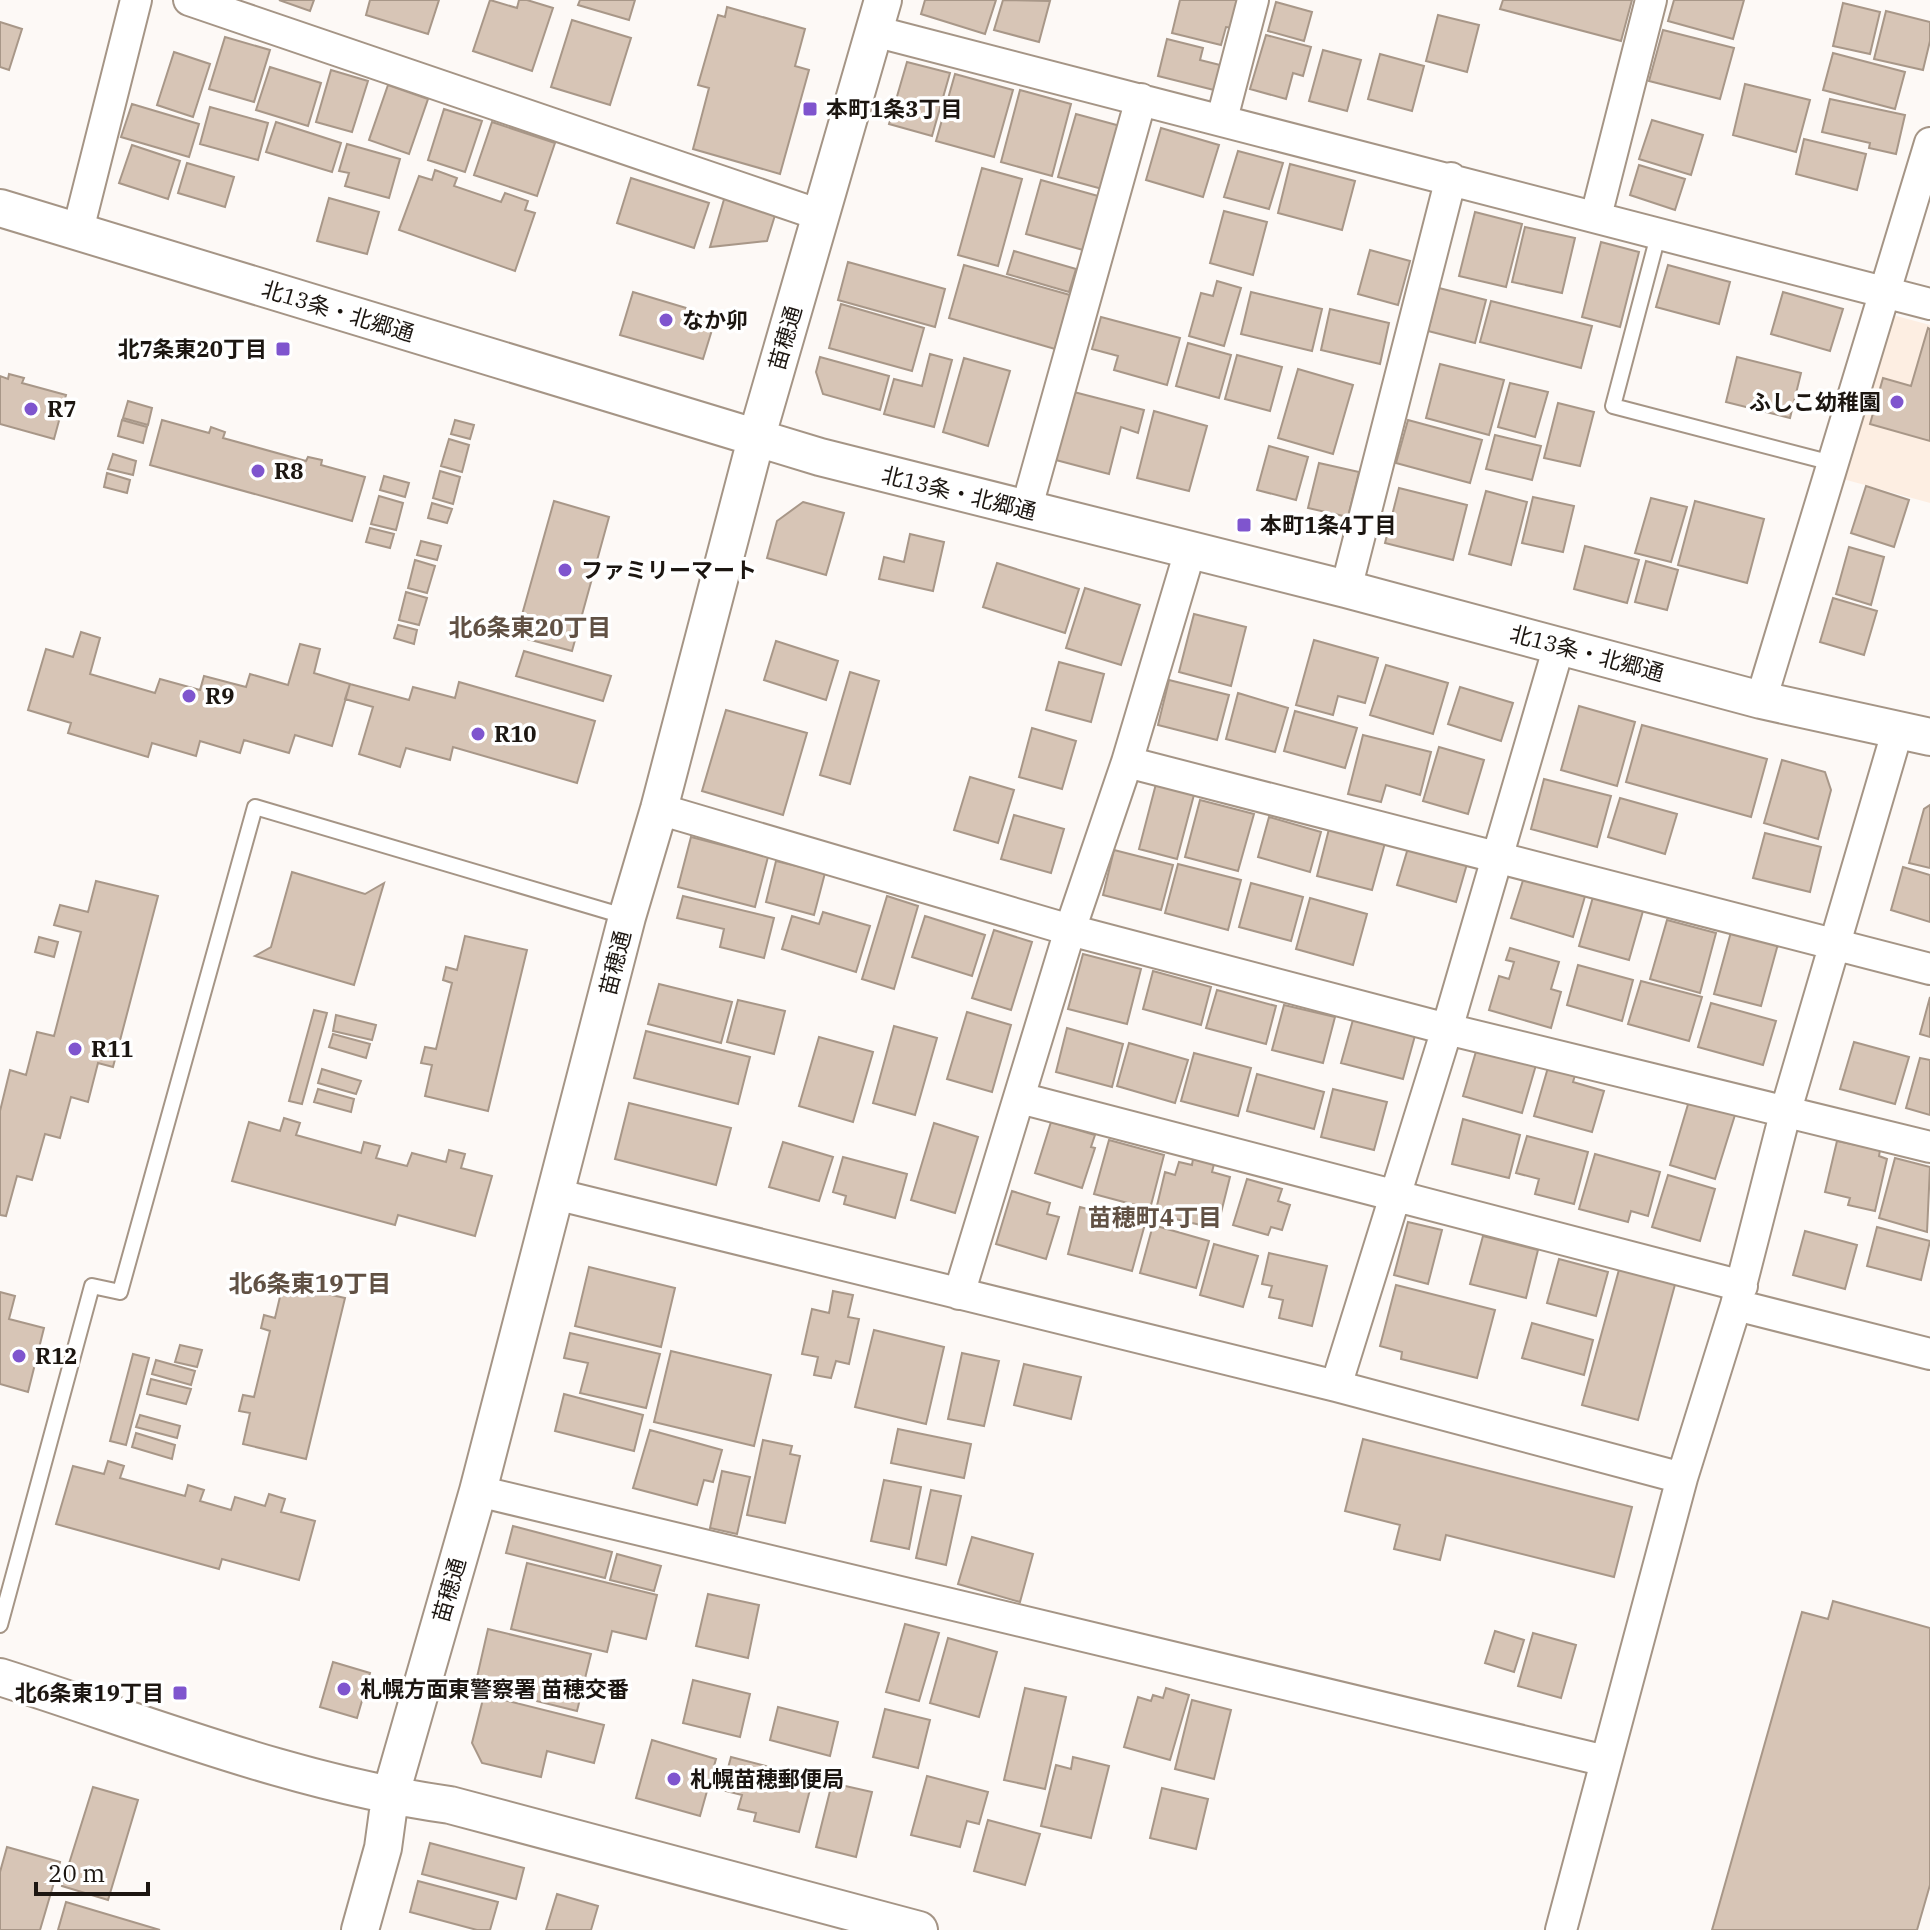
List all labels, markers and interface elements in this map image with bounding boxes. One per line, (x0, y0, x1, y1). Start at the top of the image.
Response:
place label: 本町1条3丁目 (826, 94, 962, 123)
marker: 本町1条3丁目 (801, 100, 819, 118)
street label: 北13条・北郷通 (258, 273, 418, 348)
street label: 苗穂通 (761, 302, 808, 374)
place label: なか卯 (682, 305, 748, 334)
marker: なか卯 (657, 311, 675, 329)
place label: 北7条東20丁目 (117, 334, 267, 363)
marker: 北7条東20丁目 (274, 340, 292, 358)
place label: ふしこ幼稚園 (1749, 387, 1881, 416)
marker: ふしこ幼稚園 (1888, 393, 1906, 411)
place label: R7 (47, 394, 76, 423)
marker: R7 (22, 400, 40, 418)
place label: R8 (274, 456, 303, 485)
street label: 北13条・北郷通 (879, 459, 1039, 526)
marker: R8 (249, 462, 267, 480)
place label: 本町1条4丁目 (1260, 510, 1396, 539)
marker: 本町1条4丁目 (1235, 516, 1253, 534)
place label: ファミリーマート (581, 555, 757, 584)
marker: ファミリーマート (556, 561, 574, 579)
district label: 北6条東20丁目 (448, 611, 612, 643)
street label: 北13条・北郷通 (1507, 618, 1667, 687)
place label: R9 (205, 681, 234, 710)
marker: R9 (180, 687, 198, 705)
place label: R10 (494, 719, 537, 748)
marker: R10 (469, 725, 487, 743)
street label: 苗穂通 (592, 927, 637, 998)
place label: R11 (91, 1034, 134, 1063)
marker: R11 (66, 1040, 84, 1058)
district label: 苗穂町4丁目 (1088, 1201, 1222, 1233)
district label: 北6条東19丁目 (228, 1267, 392, 1299)
place label: R12 (35, 1341, 78, 1370)
marker: R12 (10, 1347, 28, 1365)
street label: 苗穂通 (425, 1554, 472, 1626)
place label: 札幌方面東警察署 苗穂交番 (360, 1674, 629, 1703)
place label: 北6条東19丁目 (14, 1678, 164, 1707)
marker: 札幌方面東警察署 苗穂交番 (335, 1680, 353, 1698)
marker: 北6条東19丁目 (171, 1684, 189, 1702)
place label: 札幌苗穂郵便局 (690, 1764, 844, 1793)
marker: 札幌苗穂郵便局 (665, 1770, 683, 1788)
scale bar (36, 1846, 148, 1896)
text: 20 m (48, 1857, 105, 1889)

